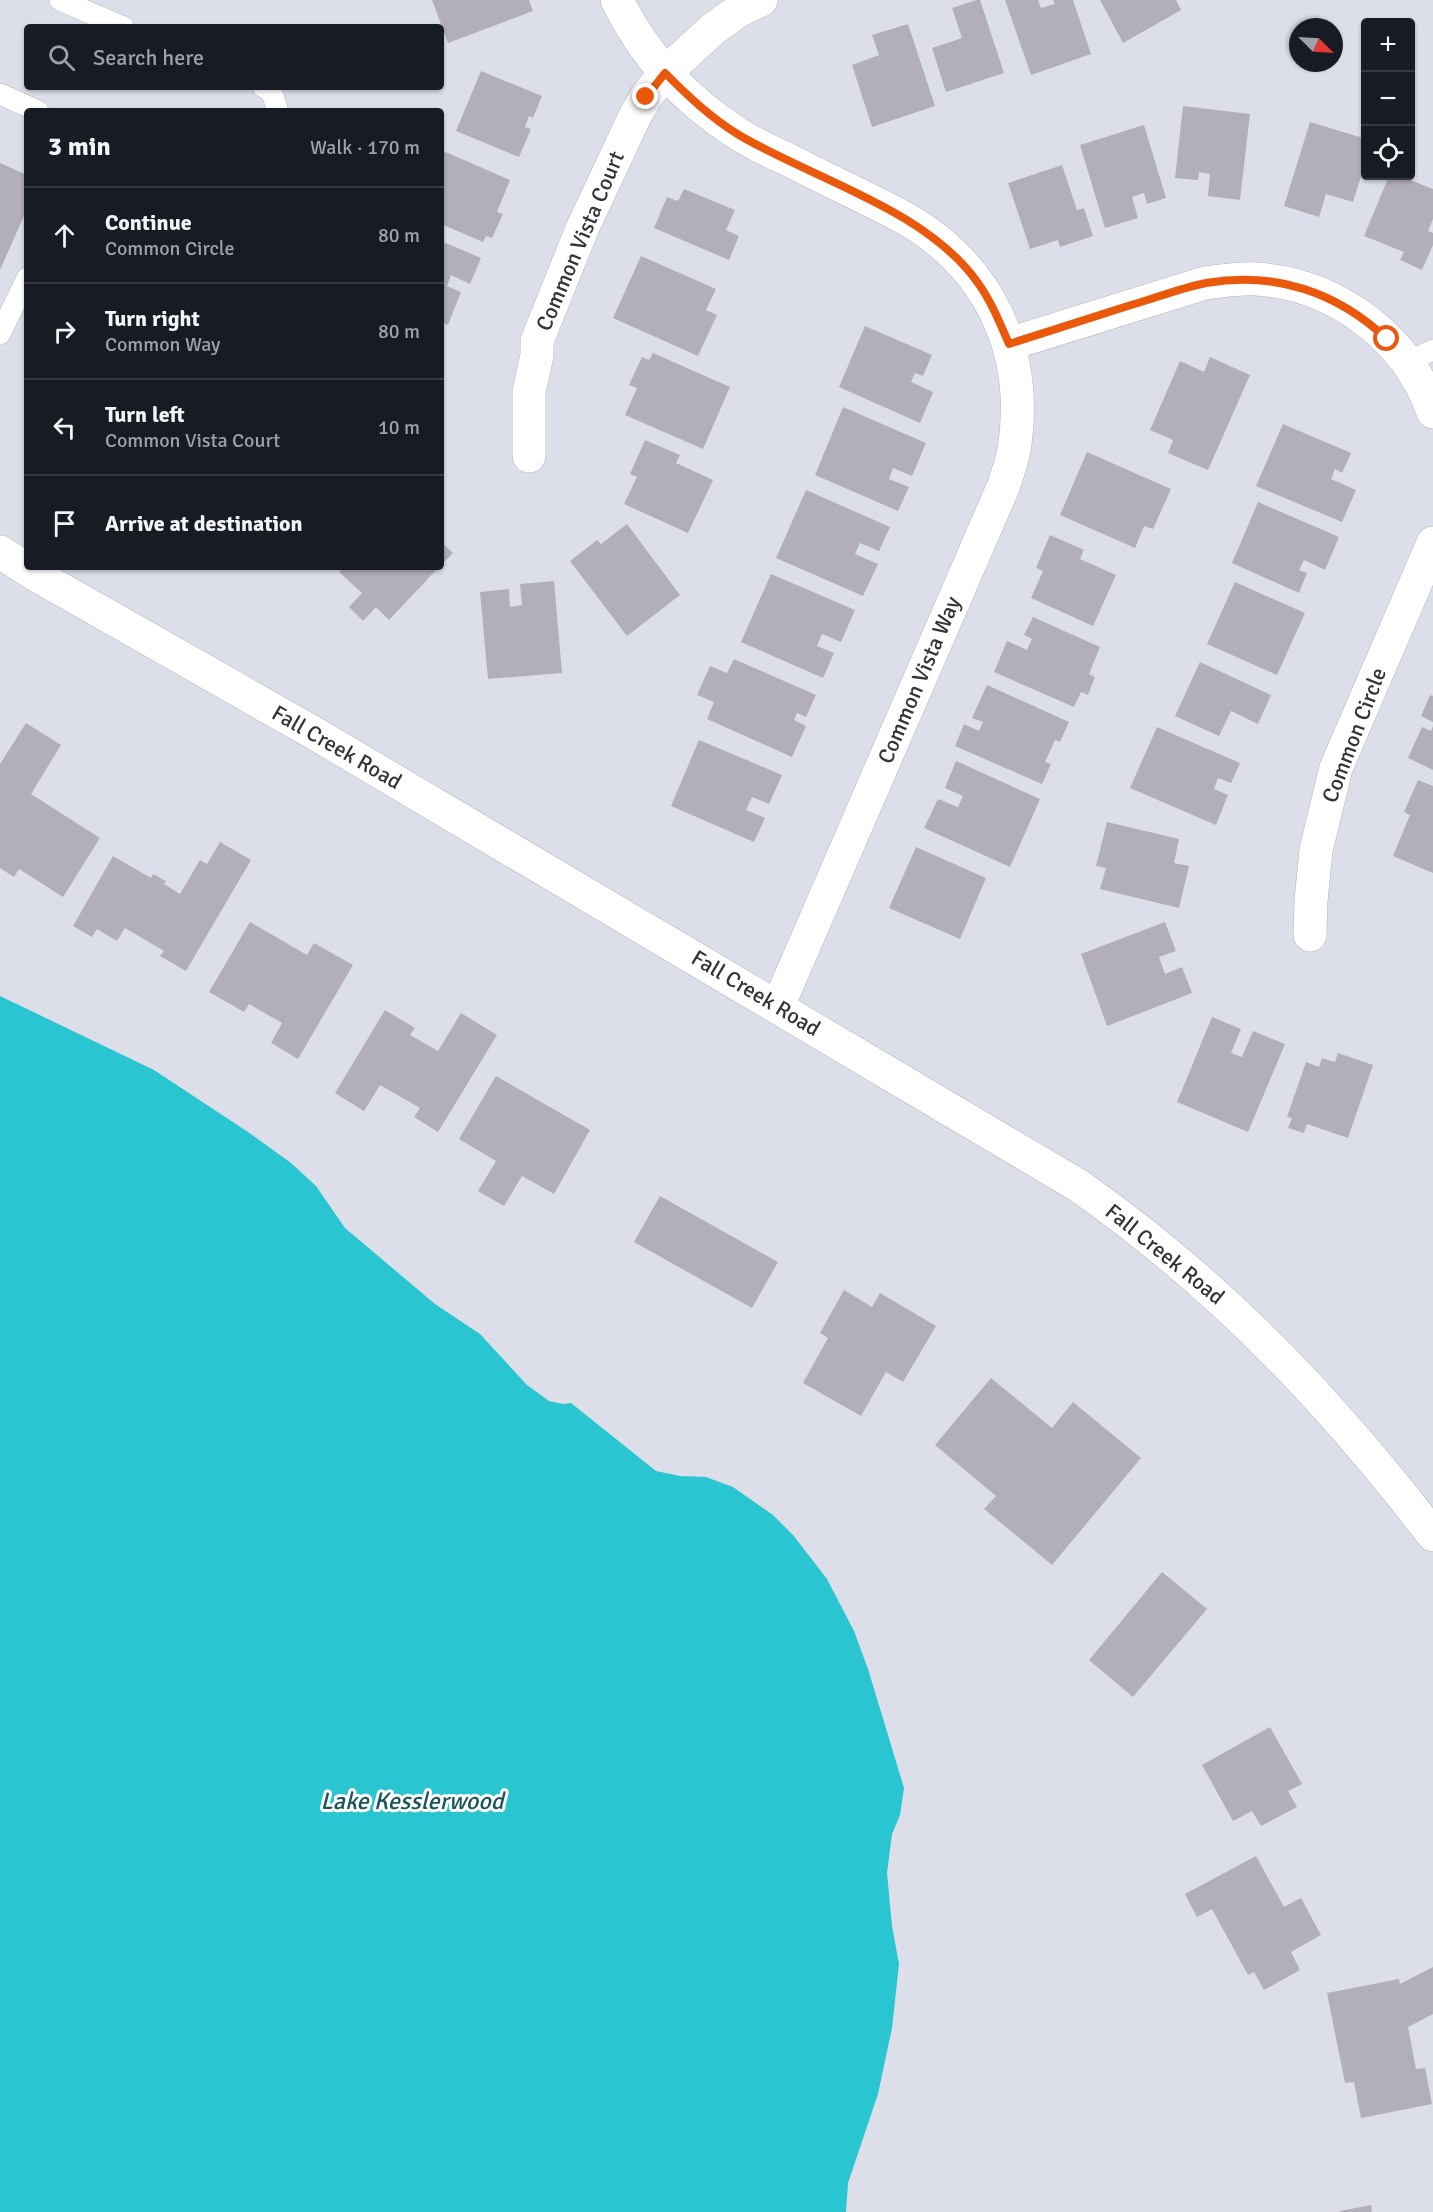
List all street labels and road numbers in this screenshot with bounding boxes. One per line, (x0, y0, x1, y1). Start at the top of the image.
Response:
street label: Common Vista Court (530, 147, 630, 335)
street label: Common Vista Way (872, 592, 967, 768)
street label: Common Circle (1316, 664, 1392, 806)
street label: Fall Creek Road (267, 699, 407, 795)
street label: Fall Creek Road (687, 944, 825, 1042)
street label: Fall Creek Road (1100, 1198, 1230, 1310)

